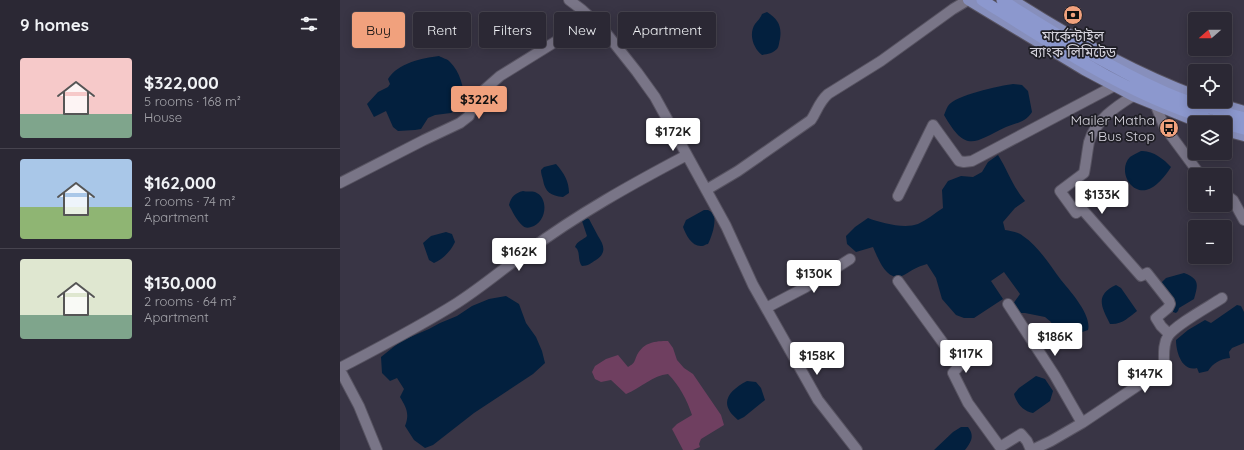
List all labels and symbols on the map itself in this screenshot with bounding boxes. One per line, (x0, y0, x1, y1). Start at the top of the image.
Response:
bank icon: মার্কেন্টাইল ব্যাংক লিমিটেড (1062, 4, 1084, 26)
north arrow (1188, 12, 1232, 56)
place label: মার্কেন্টাইল ব্যাংক লিমিটেড (1029, 27, 1117, 61)
pin: $322K (451, 86, 507, 120)
place label: Mailer Matha 1 Bus Stop (1070, 111, 1155, 145)
bus stop icon: Mailer Matha 1 Bus Stop (1158, 117, 1180, 139)
pin: $172K (645, 118, 701, 152)
pin: $133K (1074, 181, 1130, 215)
pin: $162K (491, 238, 547, 272)
pin: $130K (786, 260, 842, 294)
pin: $186K (1027, 323, 1083, 357)
pin: $117K (938, 340, 994, 374)
pin: $158K (789, 342, 845, 376)
pin: $147K (1117, 360, 1173, 394)

